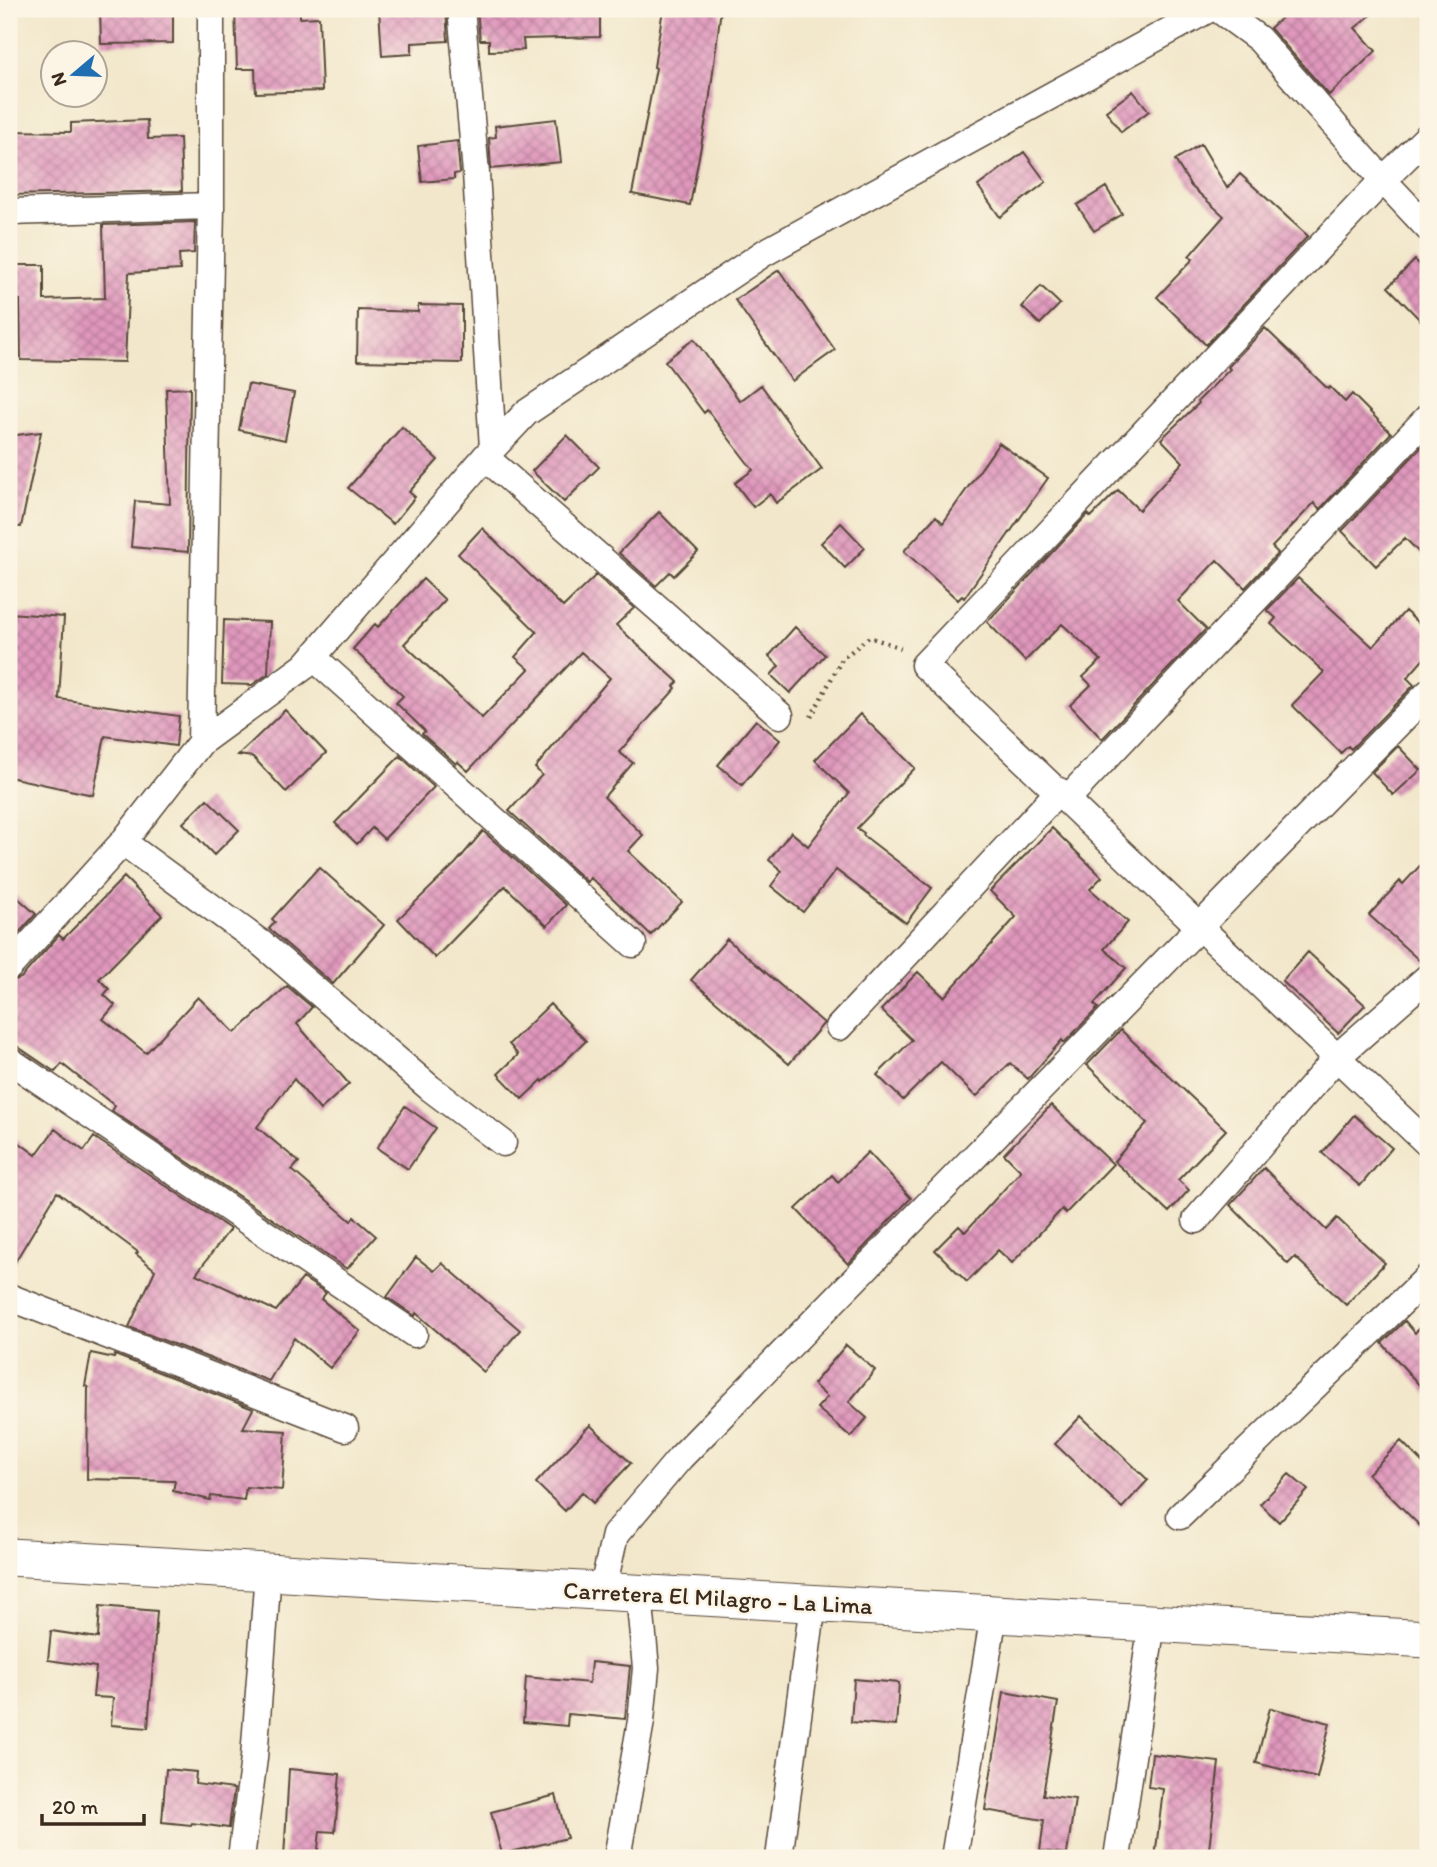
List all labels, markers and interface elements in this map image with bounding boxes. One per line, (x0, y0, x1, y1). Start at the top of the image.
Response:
north arrow (38, 38, 108, 108)
text: N (45, 70, 71, 89)
street label: Carretera El Milagro - La Lima (563, 1575, 874, 1620)
scale bar (42, 1783, 144, 1827)
text: 20 m (52, 1794, 99, 1819)

